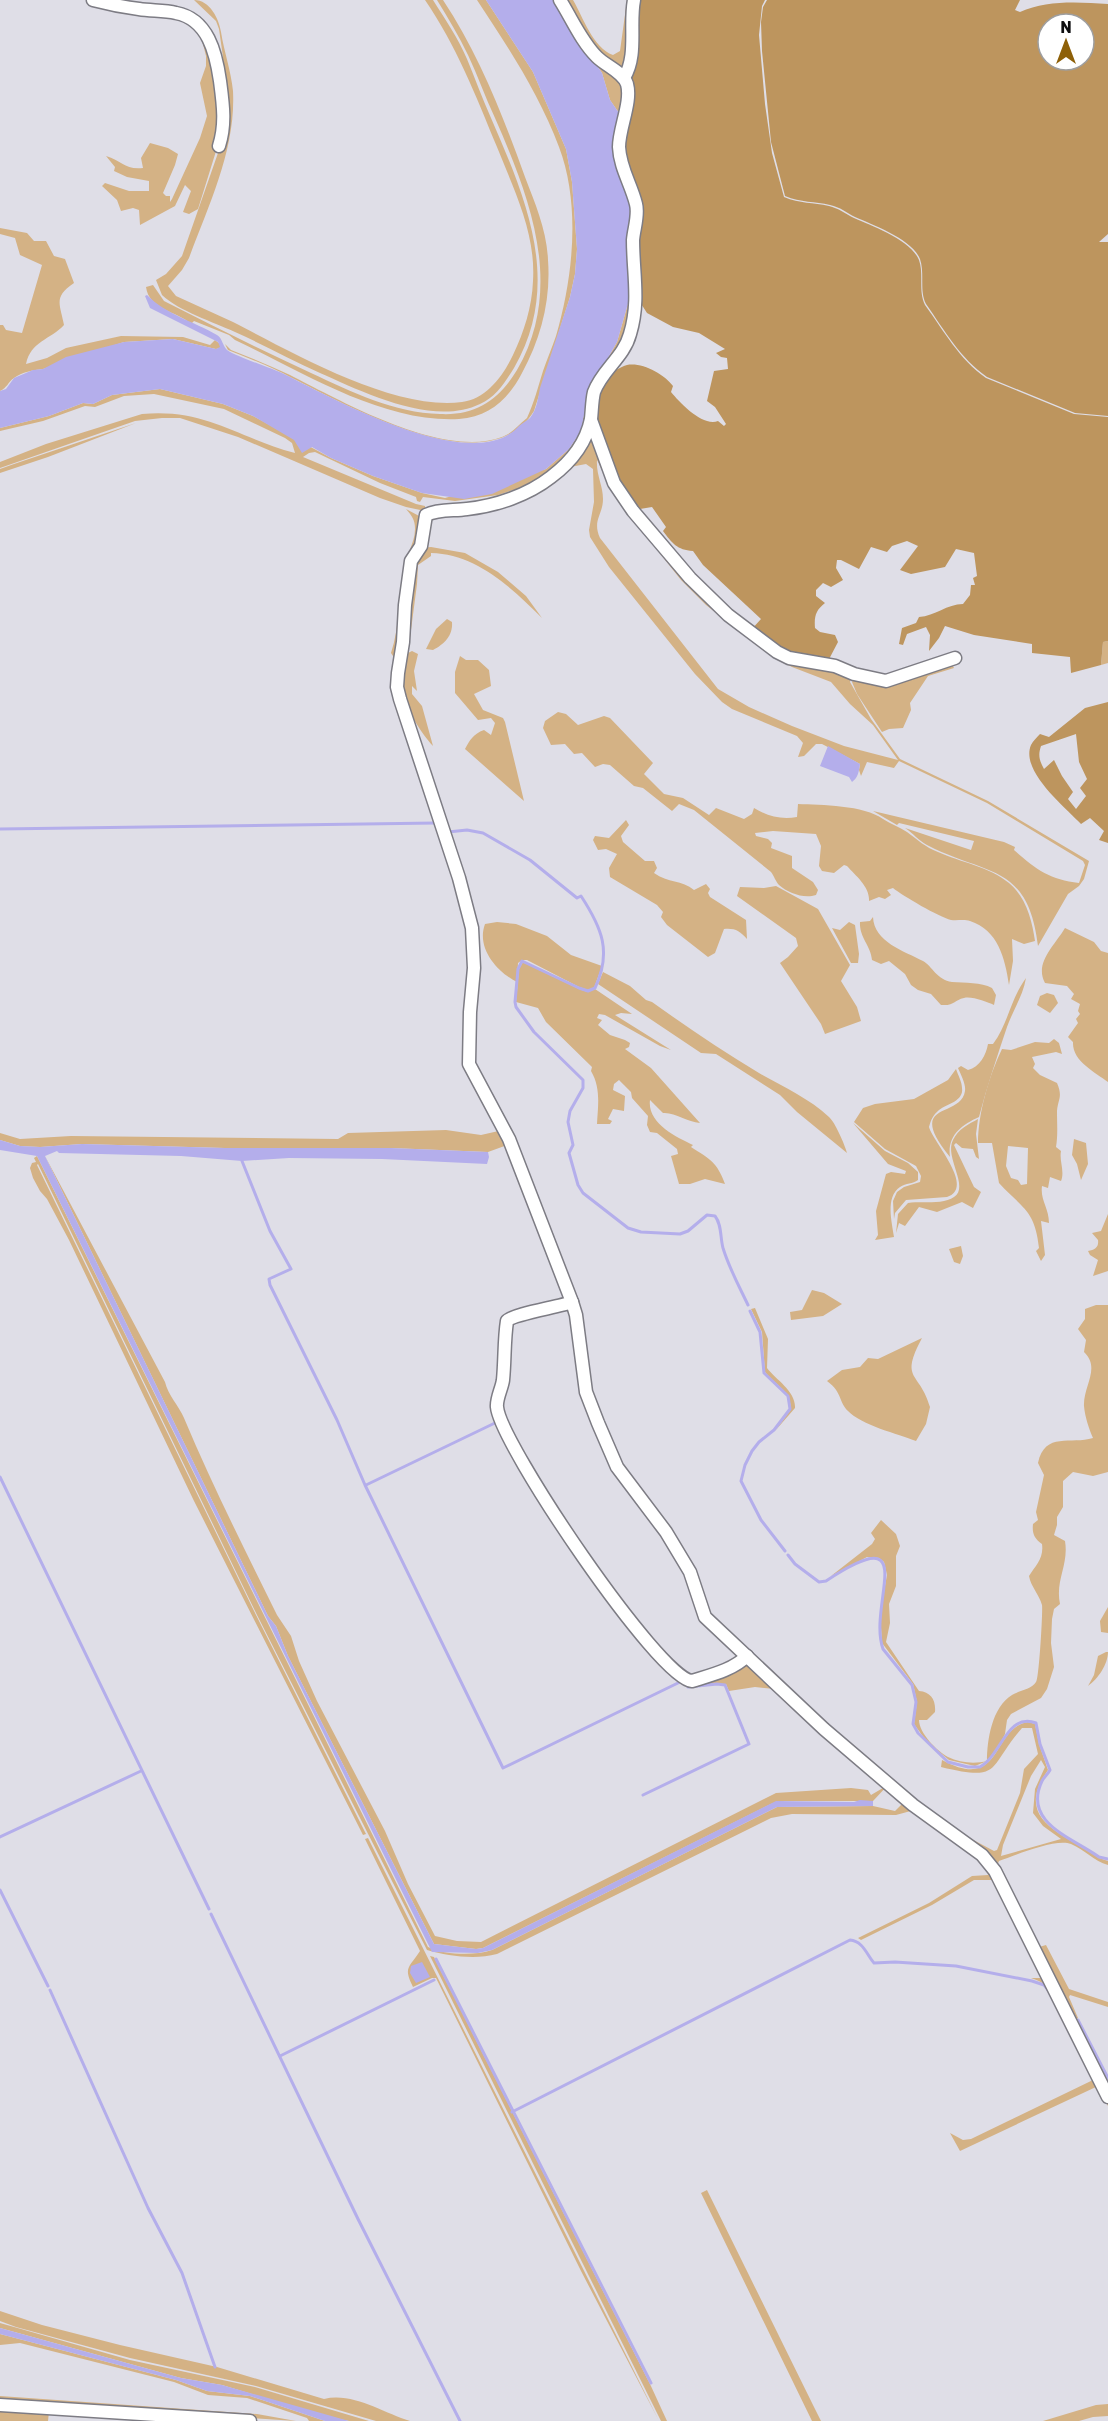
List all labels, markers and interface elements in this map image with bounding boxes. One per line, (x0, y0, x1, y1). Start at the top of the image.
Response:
north arrow (1036, 12, 1096, 72)
text: N (1060, 18, 1072, 37)

